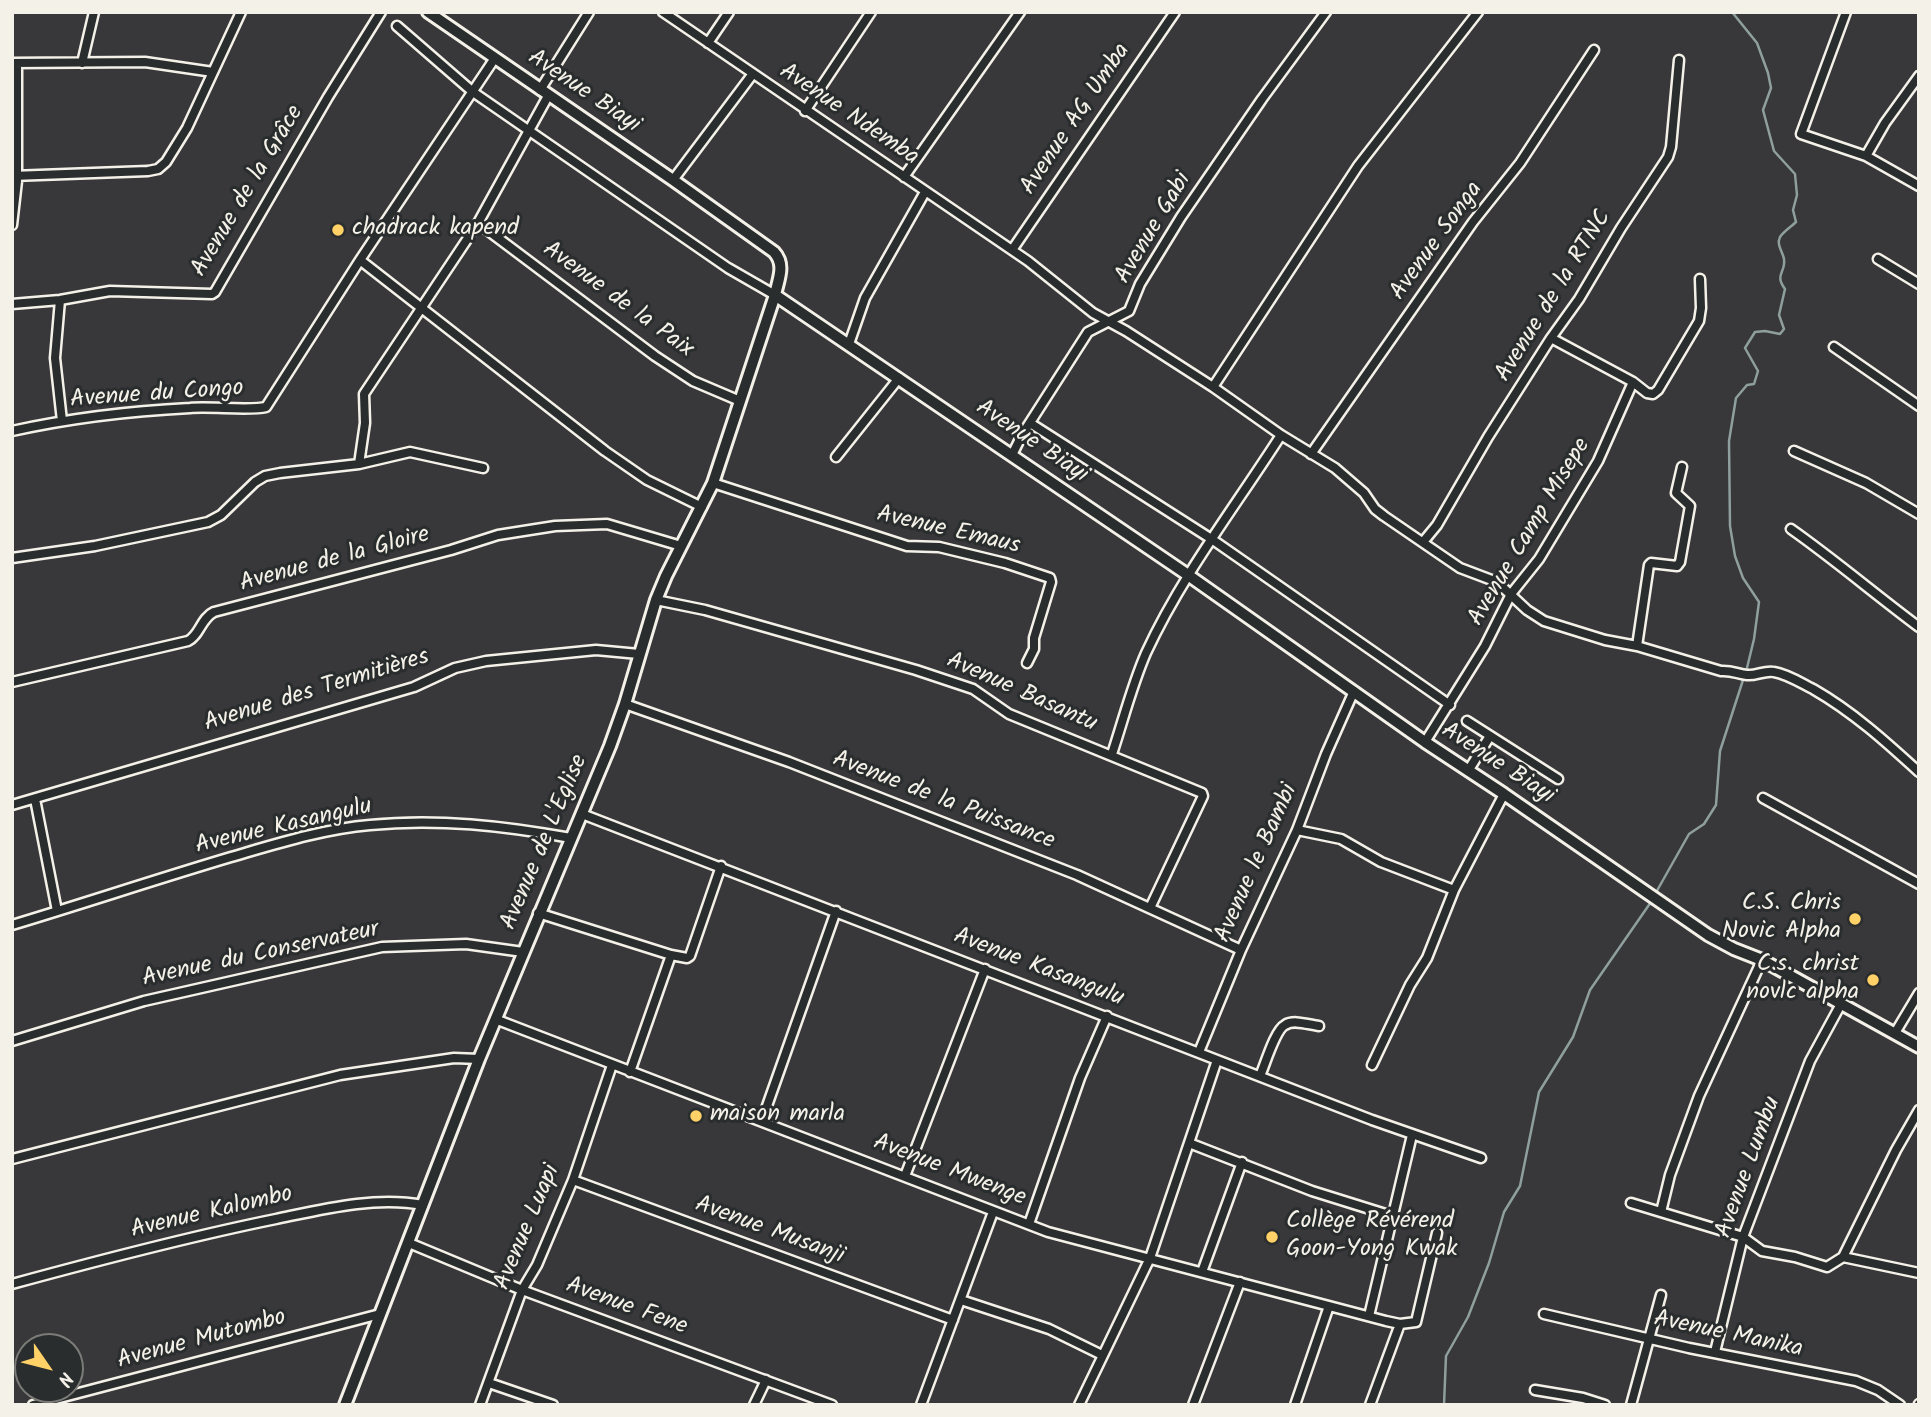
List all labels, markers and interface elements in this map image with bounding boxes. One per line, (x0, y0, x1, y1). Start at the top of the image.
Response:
street label: Avenue AG Umba (1016, 39, 1138, 201)
street label: Avenue Biayi (521, 45, 645, 141)
street label: Avenue Ndemba (773, 59, 923, 173)
street label: Avenue de la Grâce (186, 101, 312, 283)
street label: Avenue Gabi (1111, 168, 1199, 290)
street label: Avenue Songa (1385, 177, 1491, 307)
street label: Avenue de la RTNC (1491, 206, 1619, 388)
place label: chadrack kapend (352, 216, 519, 244)
marker: chadrack kapend (330, 222, 346, 238)
street label: Avenue de la Paix (536, 237, 698, 365)
street label: Avenue du Congo (69, 376, 245, 416)
street label: Avenue Biayi (969, 395, 1093, 491)
street label: Avenue Camp Misepe (1464, 434, 1598, 632)
street label: Avenue Emaus (873, 501, 1023, 563)
street label: Avenue de la Gloire (237, 522, 433, 600)
street label: Avenue des Termitières (201, 644, 433, 740)
street label: Avenue Basantu (941, 648, 1101, 740)
street label: Avenue Biayi (1435, 718, 1559, 812)
street label: Avenue de la Puissance (828, 746, 1058, 858)
street label: Avenue de L'Eglise (496, 751, 596, 935)
street label: Avenue le Bambi (1210, 780, 1306, 948)
street label: Avenue Kasangulu (193, 794, 375, 862)
place label: C.S. Chris Novic Alpha (1722, 891, 1841, 947)
marker: C.S. Chris Novic Alpha (1847, 911, 1863, 927)
street label: Avenue du Conservateur (140, 917, 382, 995)
street label: Avenue Kasangulu (949, 923, 1127, 1015)
place label: C.s. christ novlc alpha (1746, 952, 1859, 1008)
marker: C.s. christ novlc alpha (1865, 972, 1881, 988)
street label: Avenue Lumbu (1711, 1093, 1789, 1243)
place label: maison marla (710, 1102, 845, 1130)
marker: maison marla (688, 1108, 704, 1124)
street label: Avenue Mwenge (869, 1130, 1029, 1214)
street label: Avenue Luapi (490, 1161, 568, 1295)
street label: Avenue Kalombo (128, 1181, 296, 1247)
street label: Avenue Musanji (690, 1192, 848, 1272)
place label: Collège Révérend Goon-Yong Kwak (1286, 1209, 1458, 1265)
marker: Collège Révérend Goon-Yong Kwak (1264, 1229, 1280, 1245)
street label: Avenue Fene (561, 1273, 691, 1343)
street label: Avenue Mutombo (114, 1305, 290, 1377)
street label: Avenue Manika (1651, 1306, 1805, 1366)
north arrow (14, 1333, 84, 1403)
text: N (49, 1365, 80, 1392)

